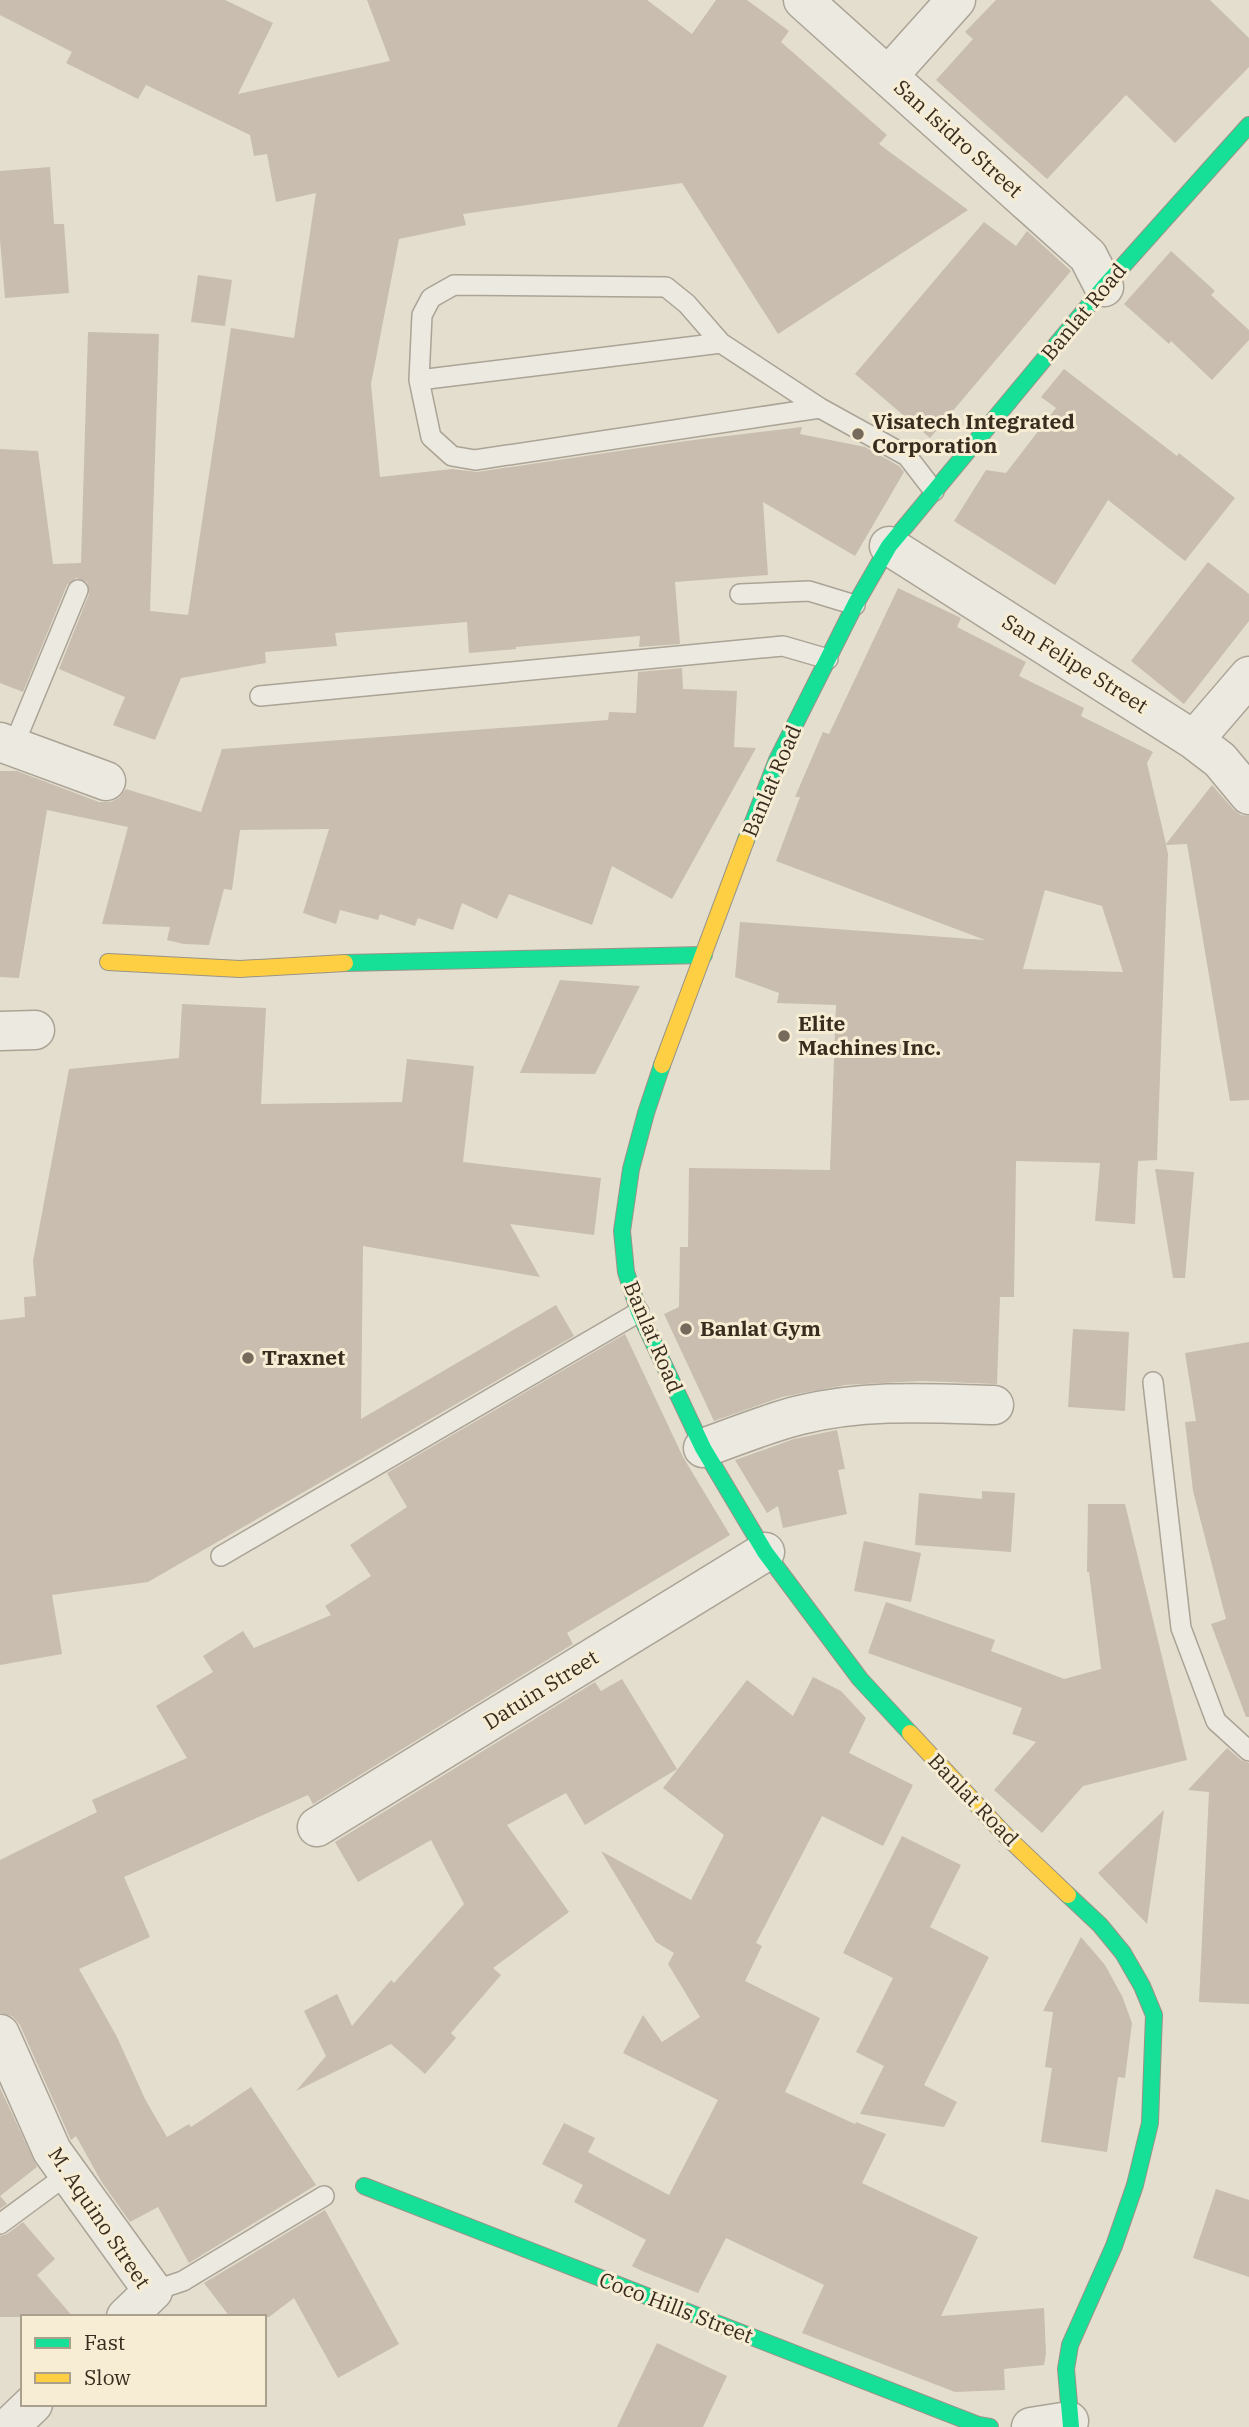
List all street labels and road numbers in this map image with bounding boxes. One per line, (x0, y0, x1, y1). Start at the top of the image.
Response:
street label: San Isidro Street (888, 73, 1029, 204)
street label: Banlat Road (1034, 257, 1132, 366)
street label: San Felipe Street (997, 607, 1154, 719)
street label: Banlat Road (735, 720, 807, 841)
street label: Banlat Road (618, 1276, 690, 1397)
street label: Datuin Street (478, 1643, 603, 1736)
street label: Banlat Road (922, 1747, 1025, 1852)
street label: M. Aquino Street (42, 2141, 157, 2293)
street label: Coco Hills Street (595, 2265, 757, 2349)

